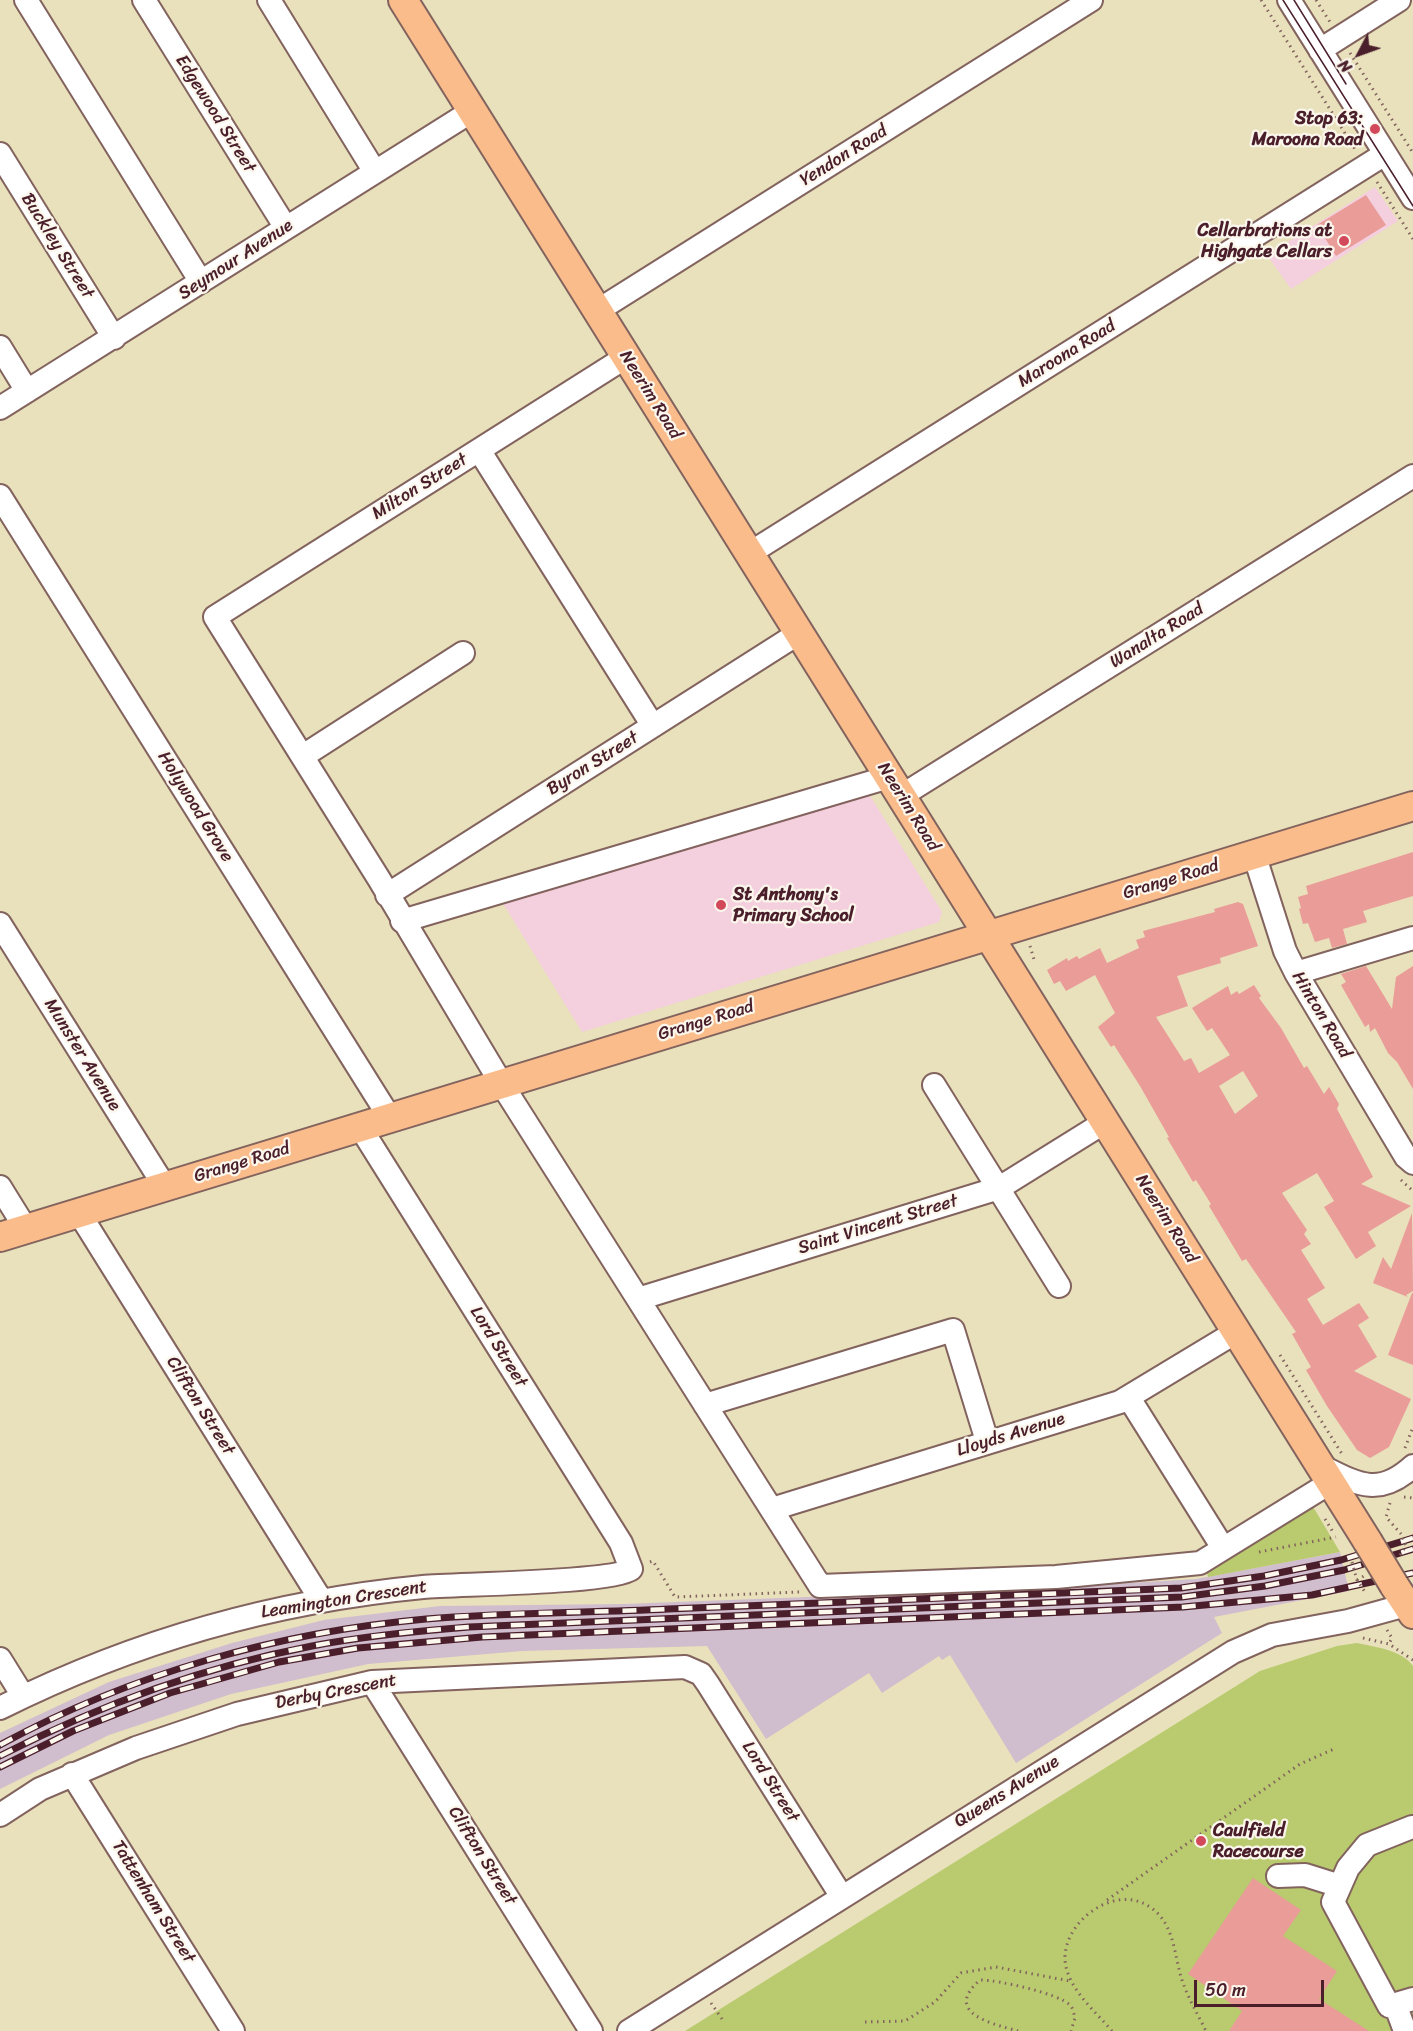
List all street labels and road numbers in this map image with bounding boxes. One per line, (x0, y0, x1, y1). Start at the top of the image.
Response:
street label: Edgewood Street (170, 51, 260, 177)
street label: Yendon Road (796, 121, 892, 191)
street label: Buckley Street (16, 189, 98, 303)
street label: Seymour Avenue (175, 215, 297, 305)
street label: Maroona Road (1014, 315, 1120, 393)
street label: Neerim Road (614, 347, 686, 443)
street label: Milton Street (368, 449, 472, 525)
street label: Wanalta Road (1106, 599, 1208, 673)
street label: Byron Street (543, 727, 643, 801)
street label: Holywood Grove (152, 748, 238, 866)
street label: Neerim Road (872, 759, 944, 855)
street label: Grange Road (1121, 855, 1221, 905)
street label: Hinton Road (1287, 968, 1355, 1062)
street label: Munster Avenue (39, 995, 125, 1115)
street label: Grange Road (656, 996, 756, 1046)
street label: Grange Road (192, 1138, 292, 1188)
street label: Neerim Road (1130, 1171, 1202, 1267)
street label: Saint Vincent Street (796, 1190, 960, 1260)
street label: Lord Street (465, 1303, 531, 1391)
street label: Clifton Street (161, 1353, 239, 1459)
street label: Lloyds Avenue (954, 1408, 1068, 1462)
street label: Leamington Crescent (260, 1576, 428, 1624)
street label: Derby Crescent (274, 1670, 398, 1714)
street label: Lord Street (737, 1738, 803, 1826)
street label: Queens Avenue (951, 1751, 1063, 1833)
street label: Clifton Street (443, 1803, 521, 1909)
street label: Tattenham Street (107, 1837, 199, 1967)

